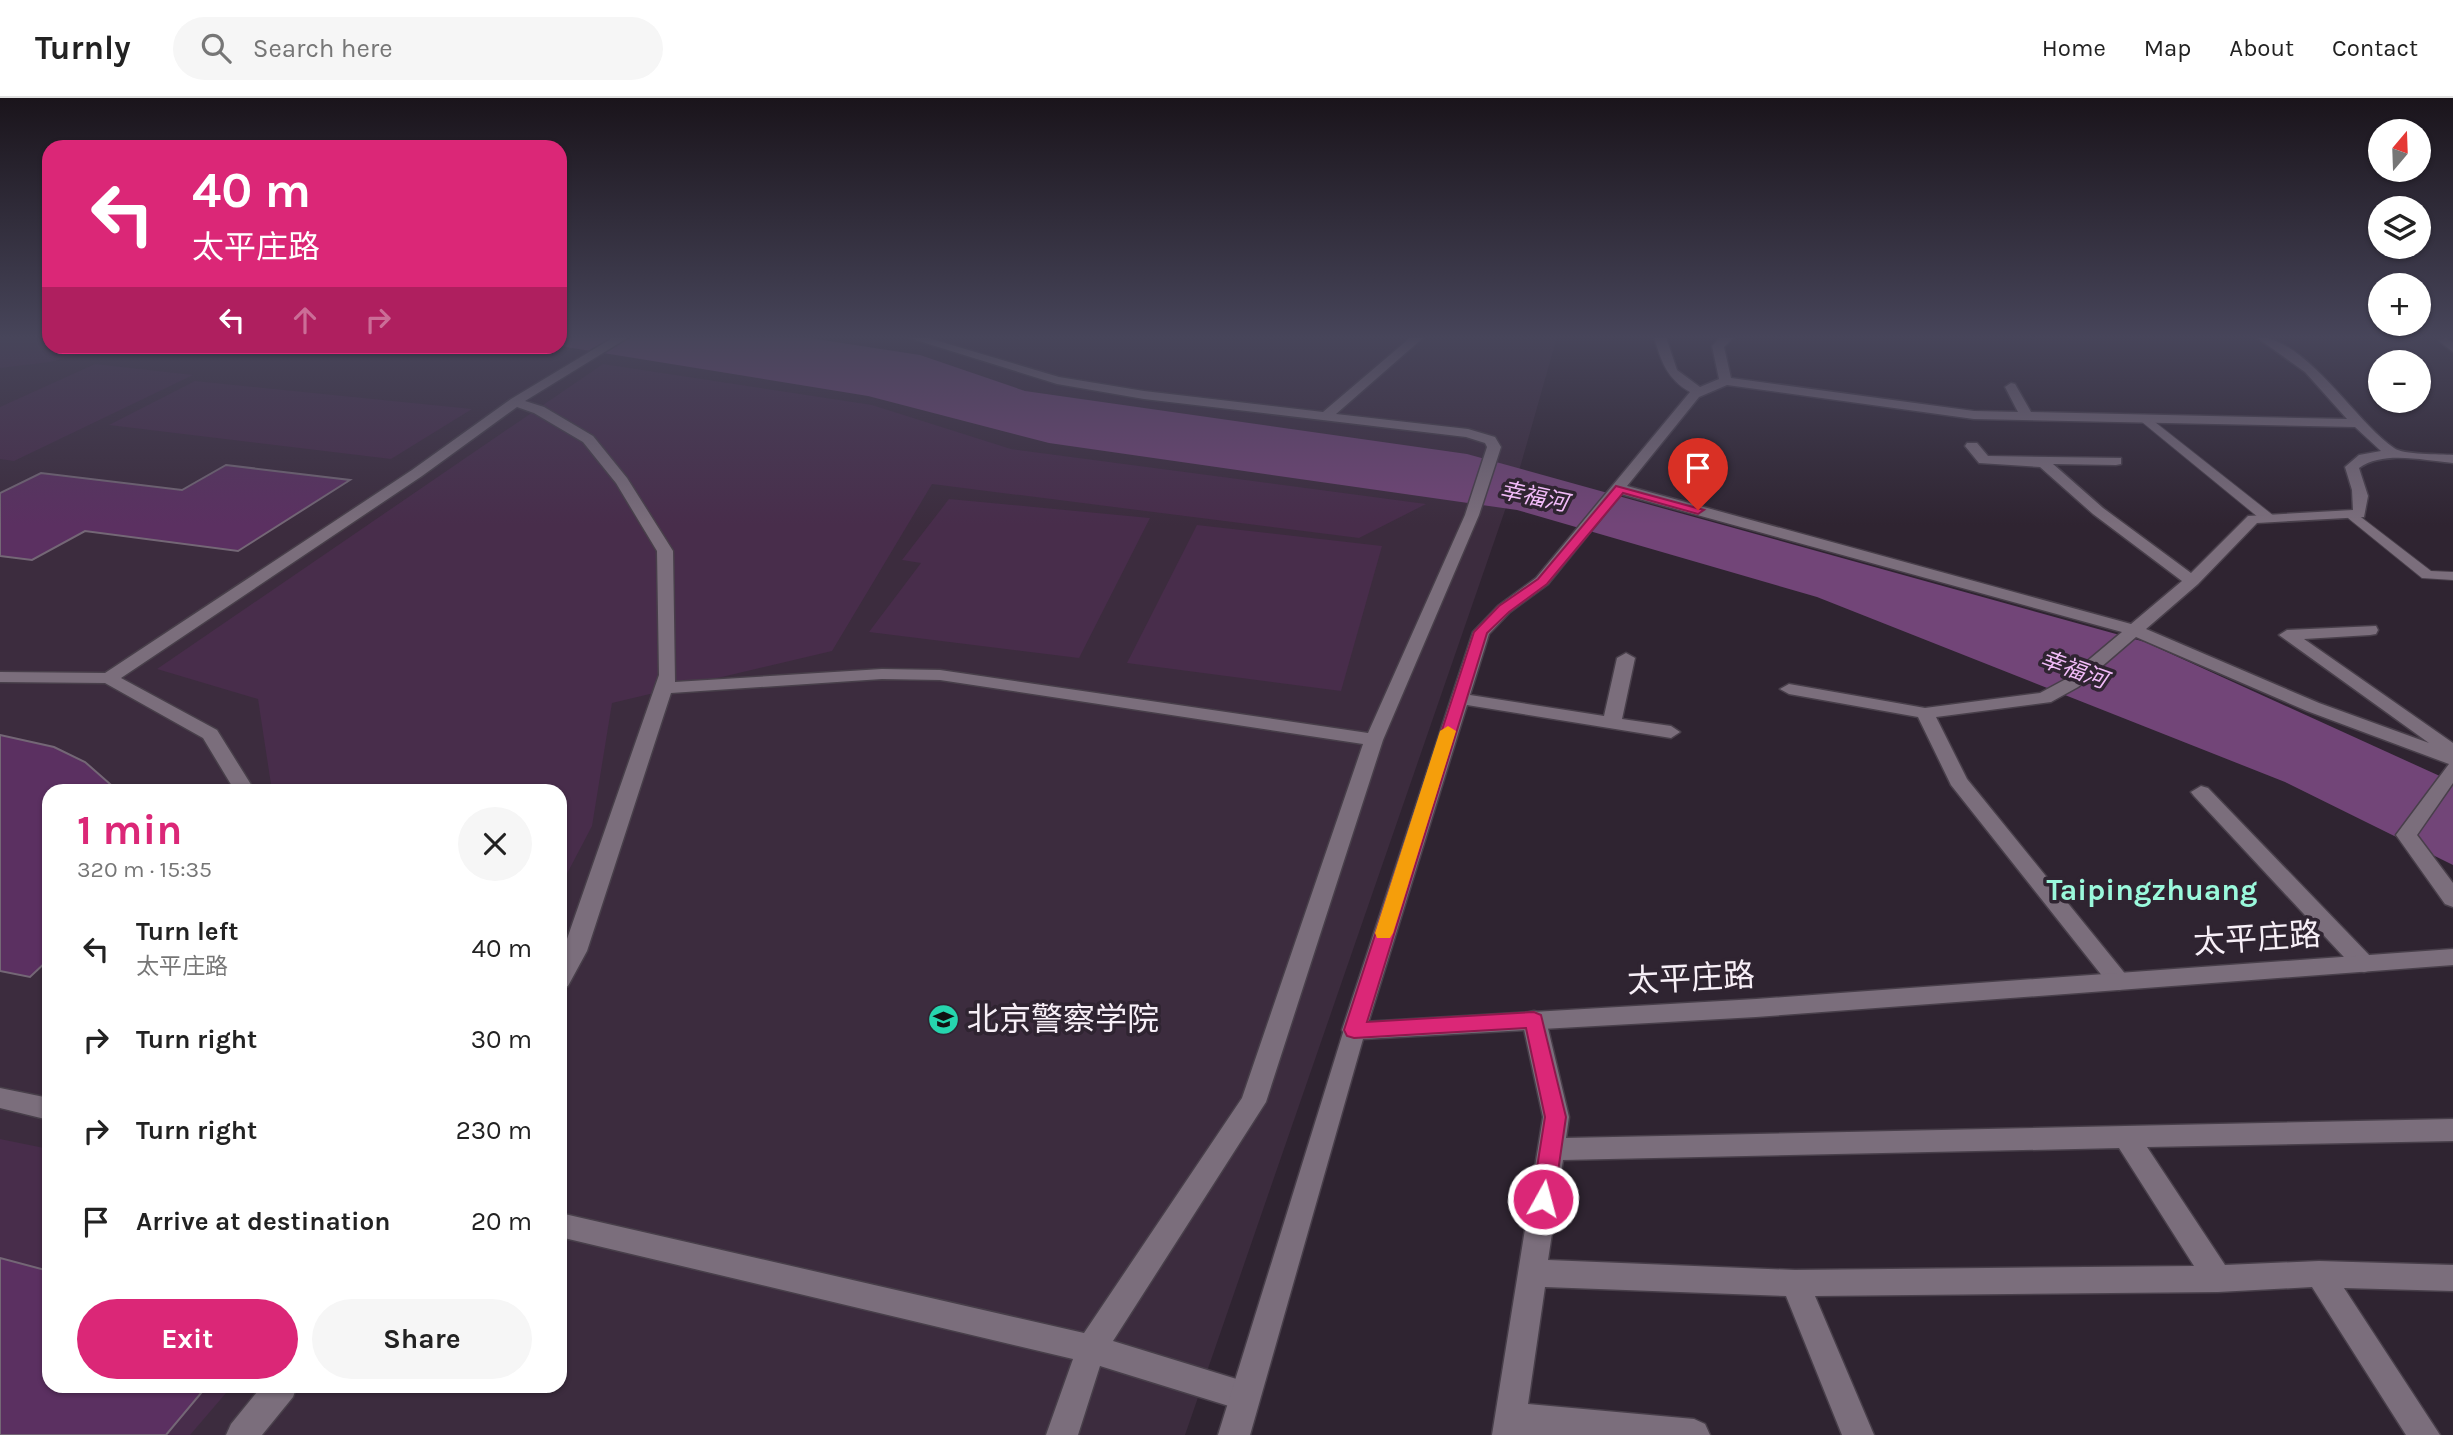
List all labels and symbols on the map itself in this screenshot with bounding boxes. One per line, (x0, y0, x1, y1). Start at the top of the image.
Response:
north arrow (2368, 119, 2431, 182)
pin (1668, 438, 1728, 510)
water label: 幸福河 (1497, 476, 1574, 518)
water label: 幸福河 (2037, 645, 2115, 695)
district label: Taipingzhuang (2047, 872, 2257, 908)
street label: 太平庄路 (2192, 916, 2322, 961)
street label: 太平庄路 (1626, 957, 1756, 1000)
place label: 北京警察学院 (967, 1001, 1159, 1038)
school or university icon: 北京警察学院 (927, 1002, 961, 1036)
position arrow (1506, 1162, 1580, 1236)

